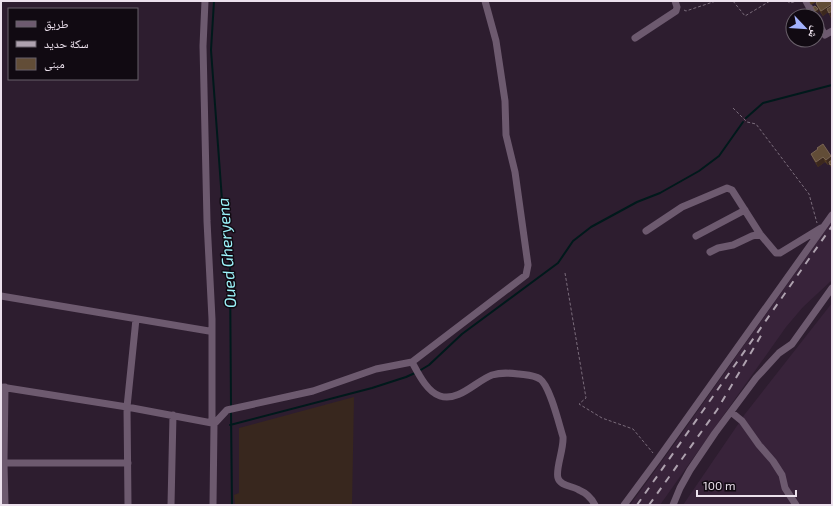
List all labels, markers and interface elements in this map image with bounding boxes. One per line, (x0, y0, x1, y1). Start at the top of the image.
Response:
legend (8, 8, 138, 80)
north arrow (785, 8, 825, 48)
text: طريق (44, 16, 69, 31)
text: ش (804, 24, 823, 41)
text: سكة حديد (44, 36, 89, 51)
text: مبنى (44, 56, 65, 71)
water label: Oued Gheryena (213, 197, 240, 309)
scale bar (697, 472, 796, 498)
text: 100 m (703, 478, 735, 492)

